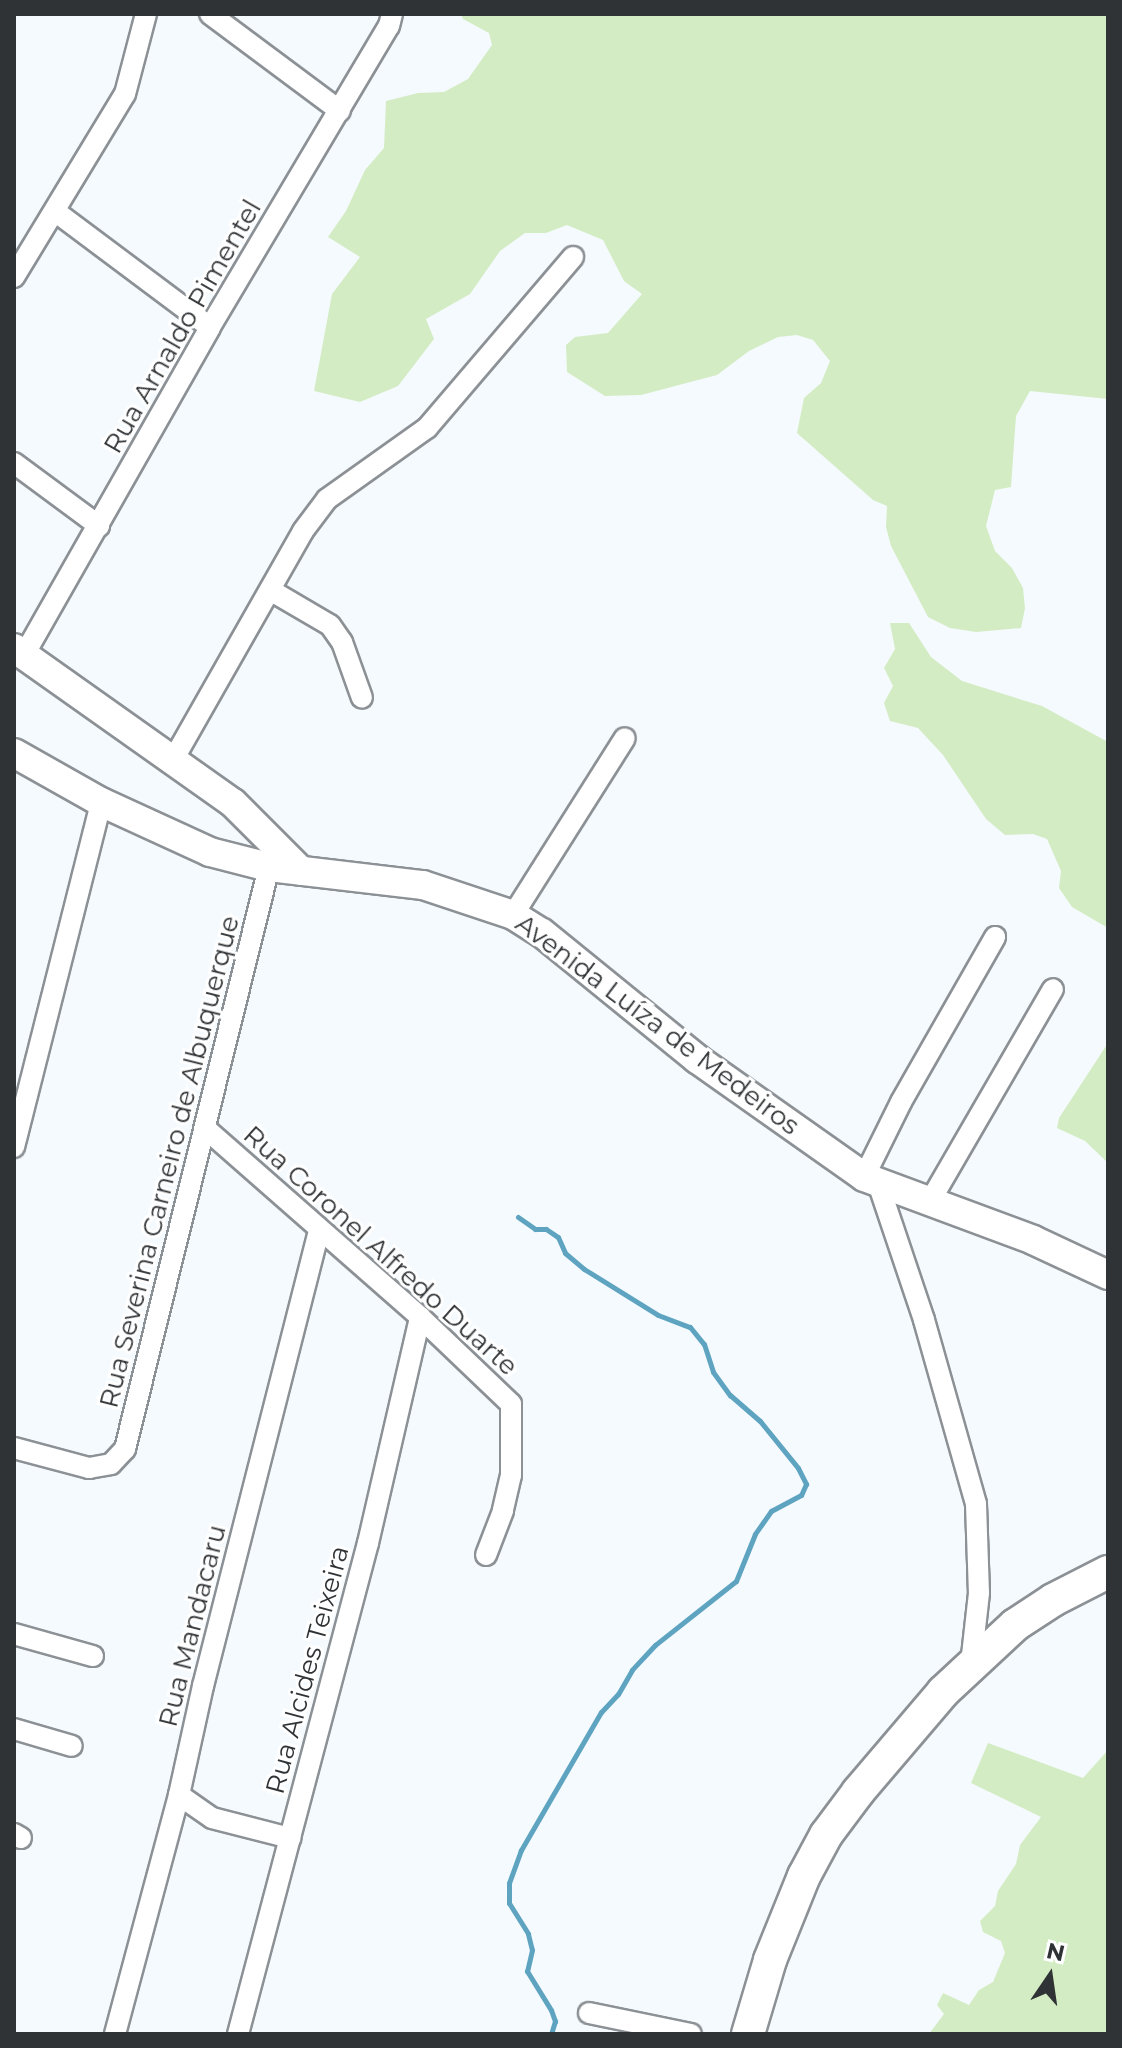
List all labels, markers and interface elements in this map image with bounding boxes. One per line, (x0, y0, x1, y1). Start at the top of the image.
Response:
street label: Rua Arnaldo Pimentel (98, 195, 268, 459)
street label: Avenida Luíza de Medeiros (509, 908, 805, 1142)
street label: Rua Severina Carneiro de Albuquerque (94, 913, 246, 1411)
street label: Rua Coronel Alfredo Duarte (237, 1120, 523, 1382)
street label: Rua Mandacaru (153, 1522, 233, 1730)
street label: Rua Alcides Teixeira (260, 1543, 356, 1797)
north arrow (1010, 1936, 1090, 2016)
text: N (1044, 1937, 1067, 1967)

